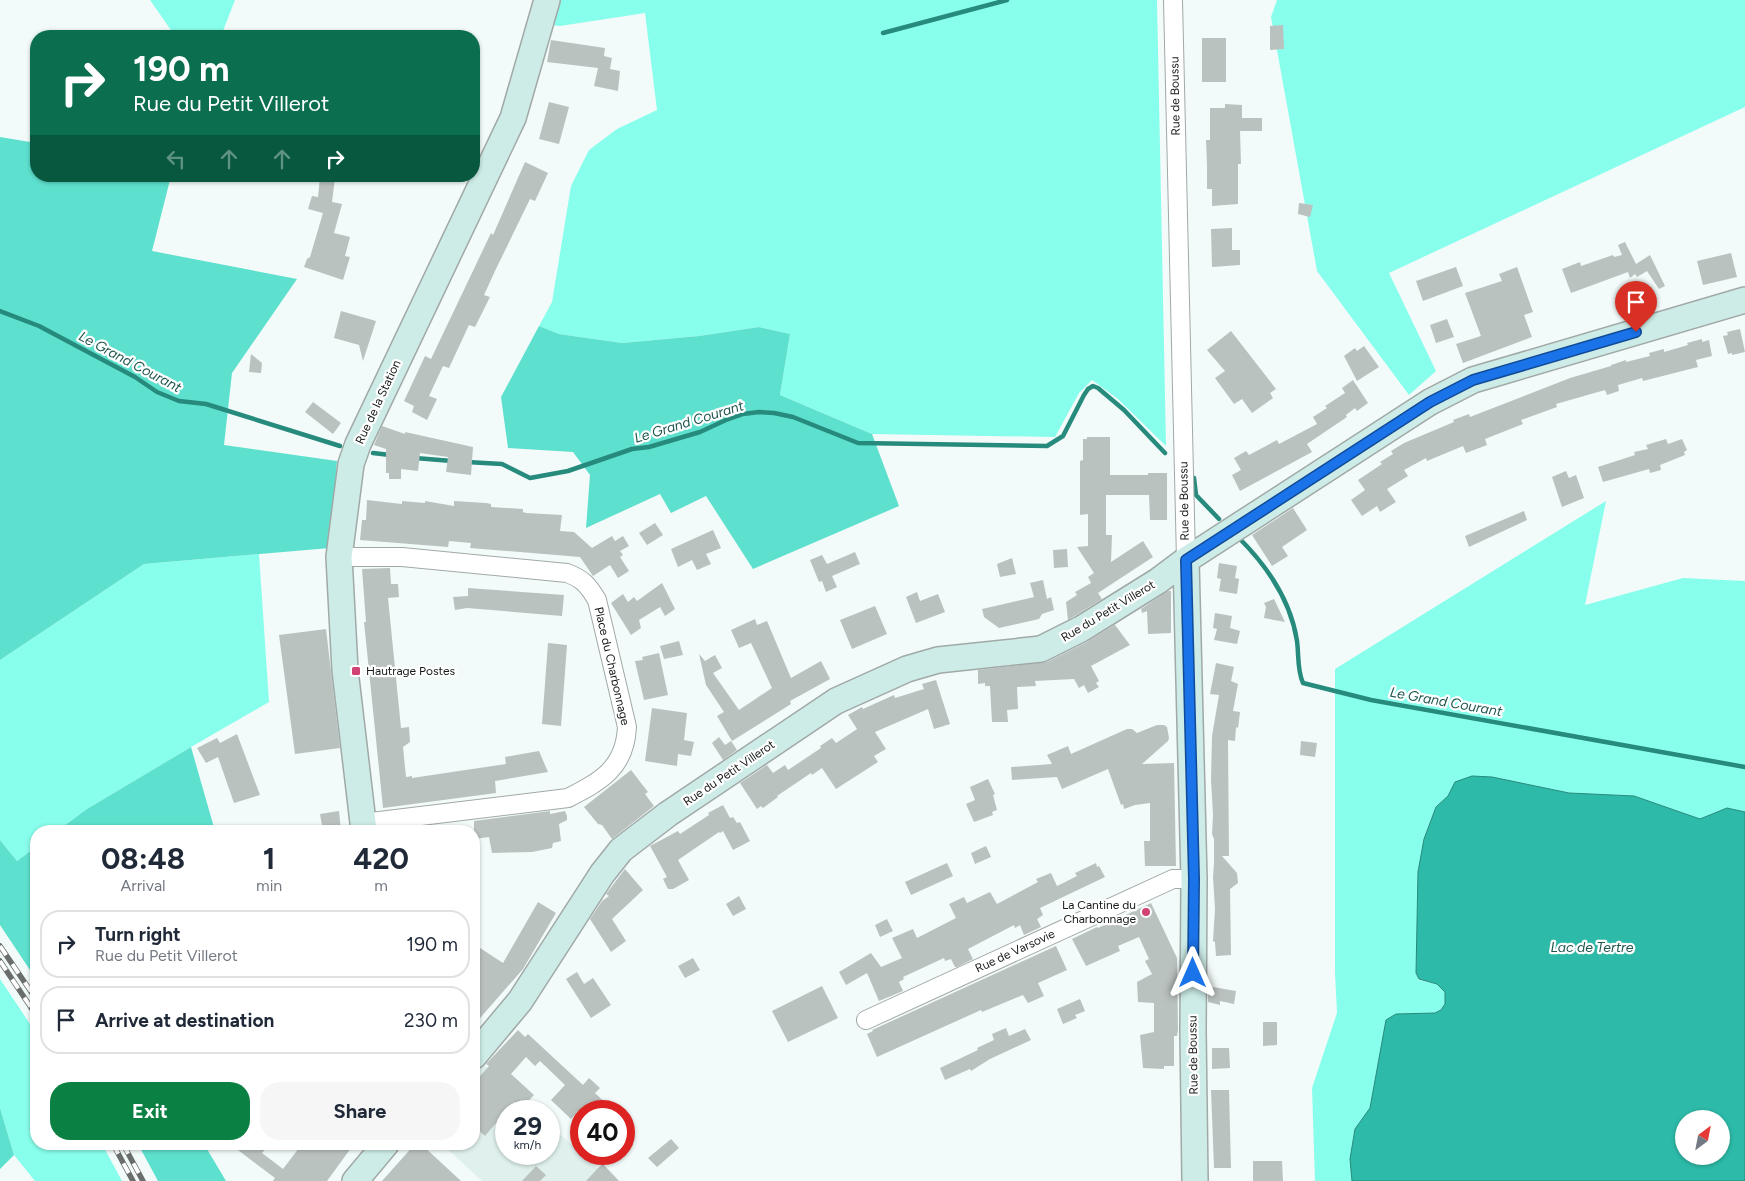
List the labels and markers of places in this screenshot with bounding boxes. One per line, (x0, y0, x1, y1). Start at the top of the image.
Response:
pin (1615, 281, 1657, 332)
place label: Hautrage Postes (366, 664, 456, 678)
marker: Hautrage Postes (350, 665, 362, 677)
place label: La Cantine du Charbonnage (1062, 898, 1136, 926)
marker: La Cantine du Charbonnage (1140, 906, 1152, 918)

